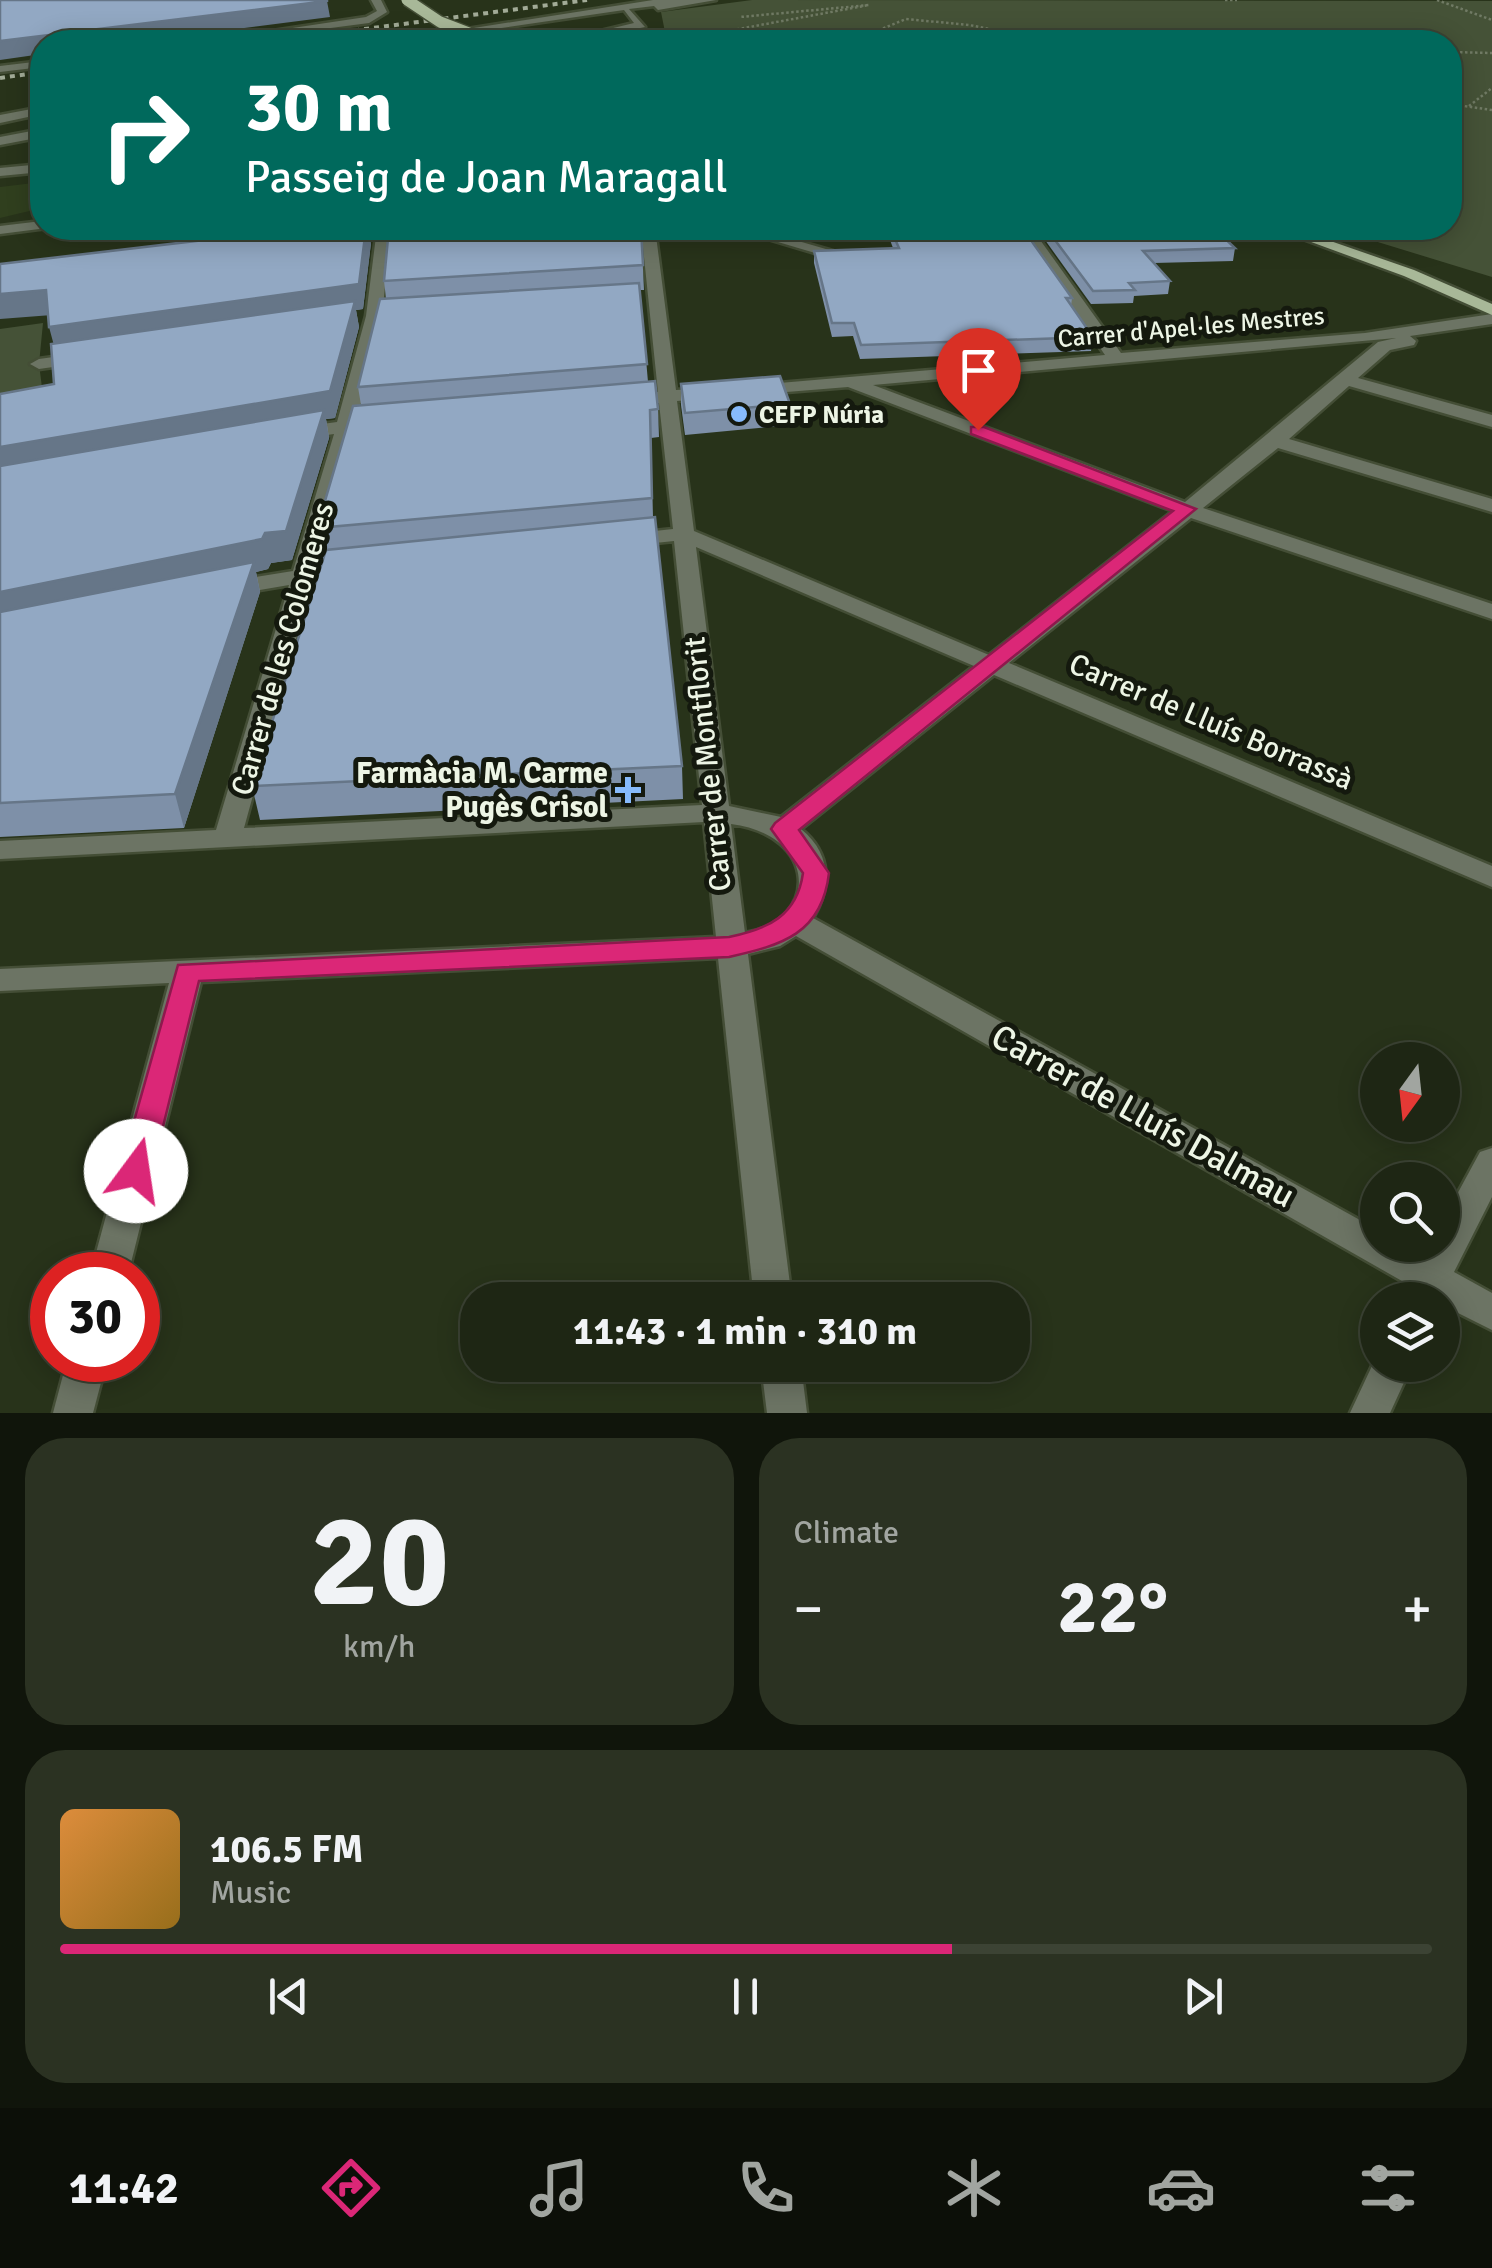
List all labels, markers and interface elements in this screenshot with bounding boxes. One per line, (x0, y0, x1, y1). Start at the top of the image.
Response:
text: 30 m (245, 64, 393, 150)
icon: right (80, 70, 210, 200)
text: Passeig de Joan Maragall (245, 150, 728, 205)
street label: Carrer d'Apel·les Mestres (1056, 300, 1326, 354)
pin (936, 328, 1021, 431)
icon: arrive (951, 343, 1006, 398)
place label: CEFP Núria (759, 399, 884, 430)
marker: CEFP Núria (728, 403, 750, 425)
street label: Carrer de les Colomeres (223, 498, 343, 800)
street label: Carrer de Montflorit (676, 635, 740, 893)
street label: Carrer de Lluís Borrassà (1063, 645, 1359, 799)
place label: Farmàcia M. Carme Pugès Crisol (356, 755, 608, 826)
marker: Farmàcia M. Carme Pugès Crisol (617, 779, 639, 801)
street label: Carrer de Lluís Dalmau (984, 1015, 1302, 1217)
north arrow (1360, 1042, 1460, 1142)
map controls (1360, 1042, 1460, 1382)
position arrow (84, 1119, 188, 1223)
button: search (1360, 1162, 1460, 1262)
speed limit sign: 30 (30, 1252, 160, 1382)
button: layers (1360, 1282, 1460, 1382)
text: 11:43 · 1 min · 310 m (573, 1308, 917, 1355)
text: 20 (309, 1482, 449, 1642)
text: Climate (794, 1513, 899, 1552)
text: 22° (1057, 1561, 1168, 1654)
text: − (794, 1575, 823, 1643)
text: + (1402, 1575, 1432, 1643)
text: km/h (343, 1627, 415, 1666)
text: 106.5 FM (210, 1826, 363, 1873)
text: Music (210, 1873, 291, 1912)
icon: previous (261, 1969, 316, 2024)
icon: pause (718, 1969, 773, 2024)
icon: next (1176, 1969, 1231, 2024)
icon: directions (316, 2153, 386, 2223)
icon: music (524, 2153, 594, 2223)
icon: phone (731, 2153, 801, 2223)
icon: climate (939, 2153, 1009, 2223)
icon: car (1146, 2153, 1216, 2223)
icon: filters (1353, 2153, 1423, 2223)
text: 11:42 (69, 2161, 179, 2216)

